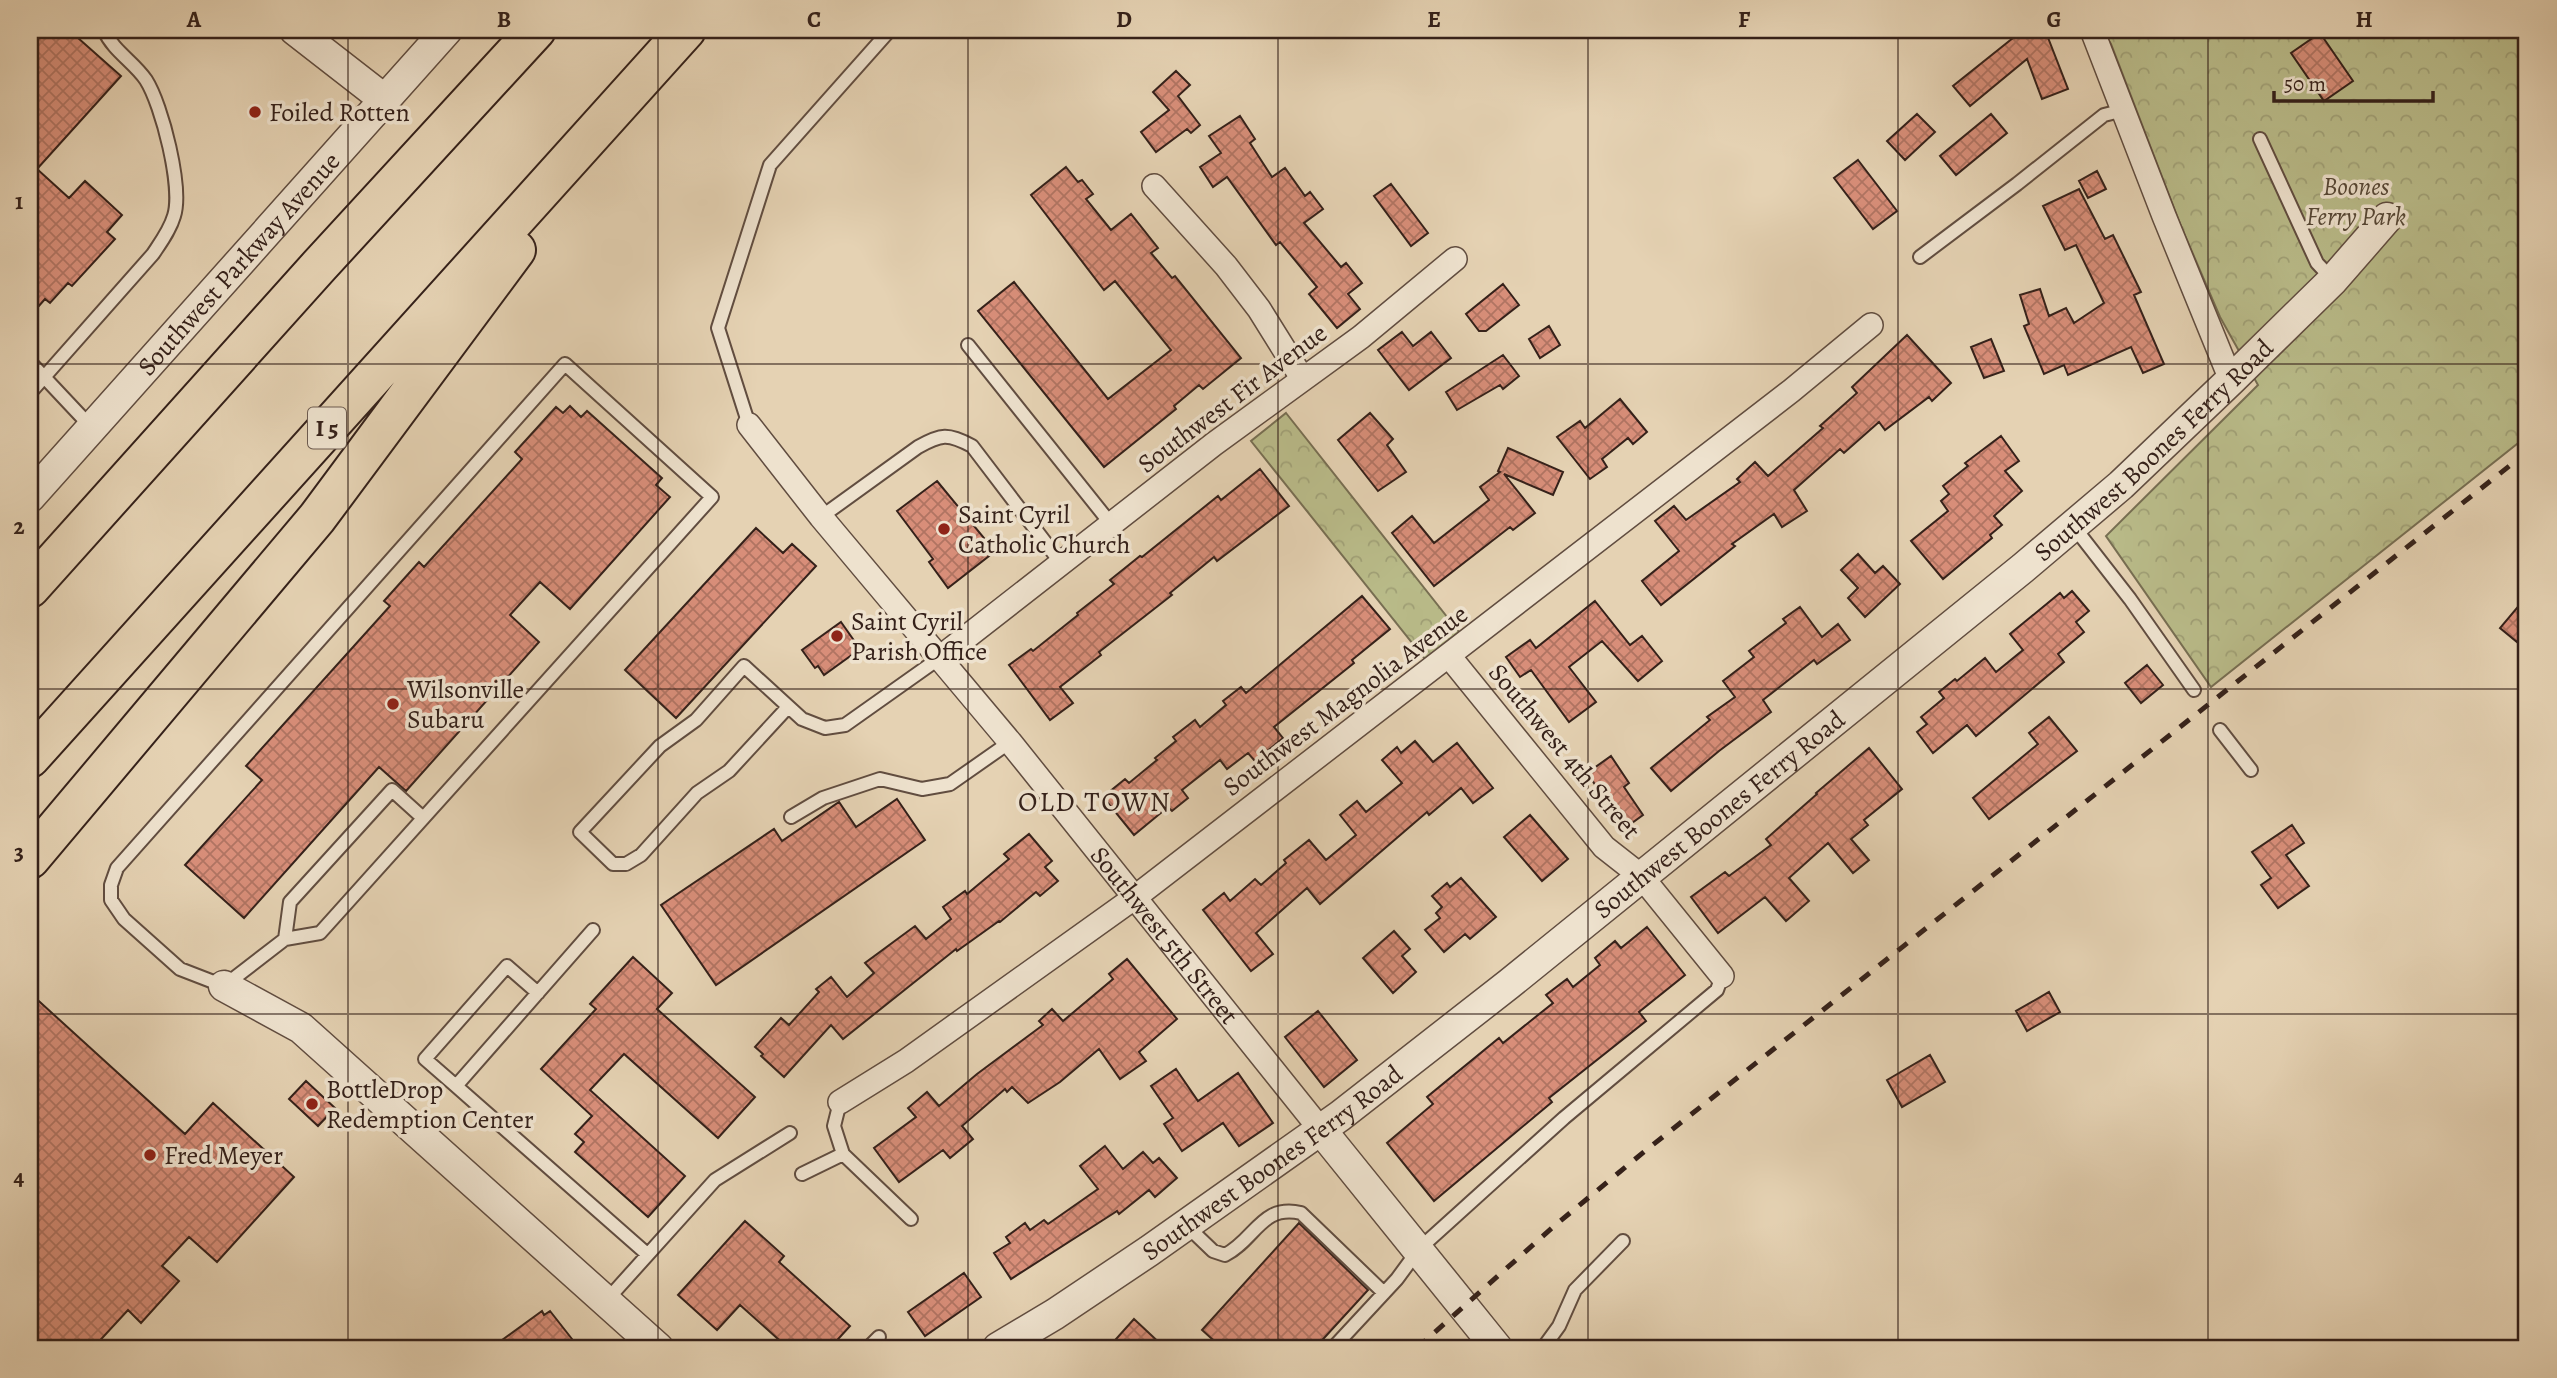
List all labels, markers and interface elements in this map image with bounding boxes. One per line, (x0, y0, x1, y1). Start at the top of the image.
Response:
text: A (186, 4, 202, 35)
text: B (497, 4, 511, 35)
text: C (807, 4, 821, 35)
text: D (1116, 4, 1132, 35)
text: E (1427, 4, 1441, 35)
text: F (1738, 4, 1751, 35)
text: G (2046, 4, 2062, 35)
text: H (2355, 4, 2373, 35)
scale bar (2274, 60, 2433, 104)
text: 50 m (2284, 70, 2326, 98)
place label: Foiled Rotten (269, 95, 410, 130)
marker: Foiled Rotten (247, 104, 263, 120)
street label: Southwest Parkway Avenue (130, 145, 348, 383)
park label: Boones Ferry Park (2306, 169, 2406, 234)
text: 1 (15, 186, 23, 217)
street label: Southwest Fir Avenue (1130, 316, 1334, 481)
street label: Southwest Boones Ferry Road (2026, 331, 2281, 569)
road number: I 5 (308, 408, 346, 448)
place label: Saint Cyril Catholic Church (958, 497, 1131, 562)
text: 2 (13, 511, 25, 542)
marker: Saint Cyril Catholic Church (936, 521, 952, 537)
street label: Southwest Magnolia Avenue (1216, 597, 1475, 804)
place label: Saint Cyril Parish Office (851, 604, 987, 669)
marker: Saint Cyril Parish Office (829, 628, 845, 644)
street label: Southwest 4th Street (1481, 656, 1649, 847)
place label: Wilsonville Subaru (406, 672, 524, 737)
marker: Wilsonville Subaru (385, 696, 401, 712)
street label: Southwest Boones Ferry Road (1586, 702, 1852, 927)
district label: OLD TOWN (1018, 783, 1172, 821)
text: 3 (14, 837, 24, 868)
street label: Southwest 5th Street (1082, 839, 1247, 1032)
street label: Southwest Boones Ferry Road (1135, 1057, 1410, 1269)
place label: BottleDrop Redemption Center (326, 1072, 534, 1137)
marker: BottleDrop Redemption Center (304, 1096, 320, 1112)
place label: Fred Meyer (164, 1138, 283, 1173)
marker: Fred Meyer (142, 1147, 158, 1163)
text: 4 (14, 1162, 25, 1193)

